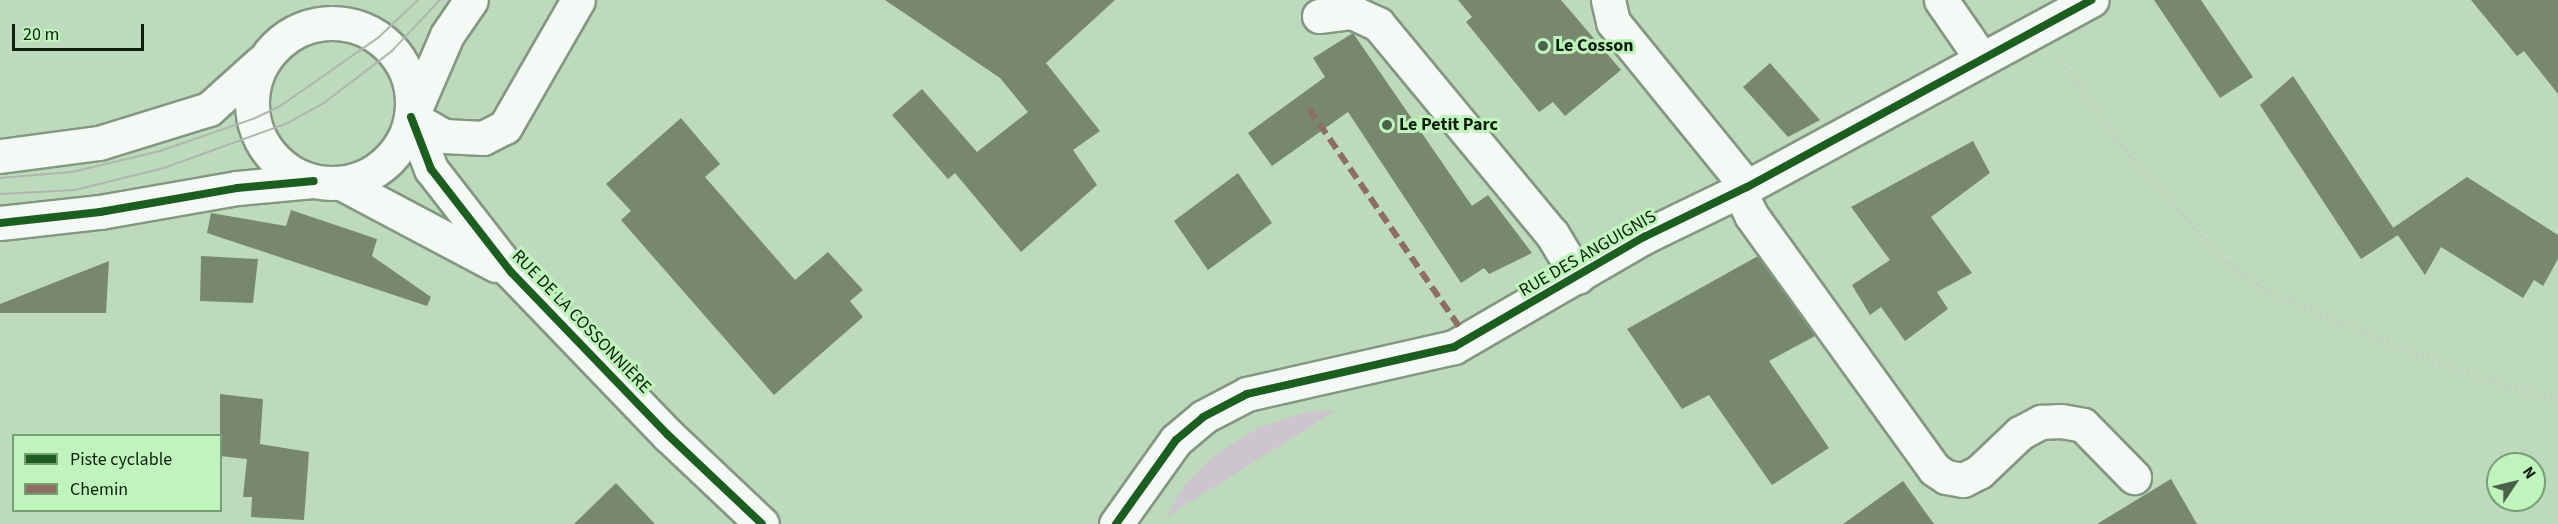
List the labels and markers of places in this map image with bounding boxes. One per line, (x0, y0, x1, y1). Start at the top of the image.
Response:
place label: Le Cosson (1555, 35, 1634, 57)
marker: Le Cosson (1536, 39, 1550, 53)
place label: Le Petit Parc (1399, 114, 1498, 136)
marker: Le Petit Parc (1380, 118, 1394, 132)

